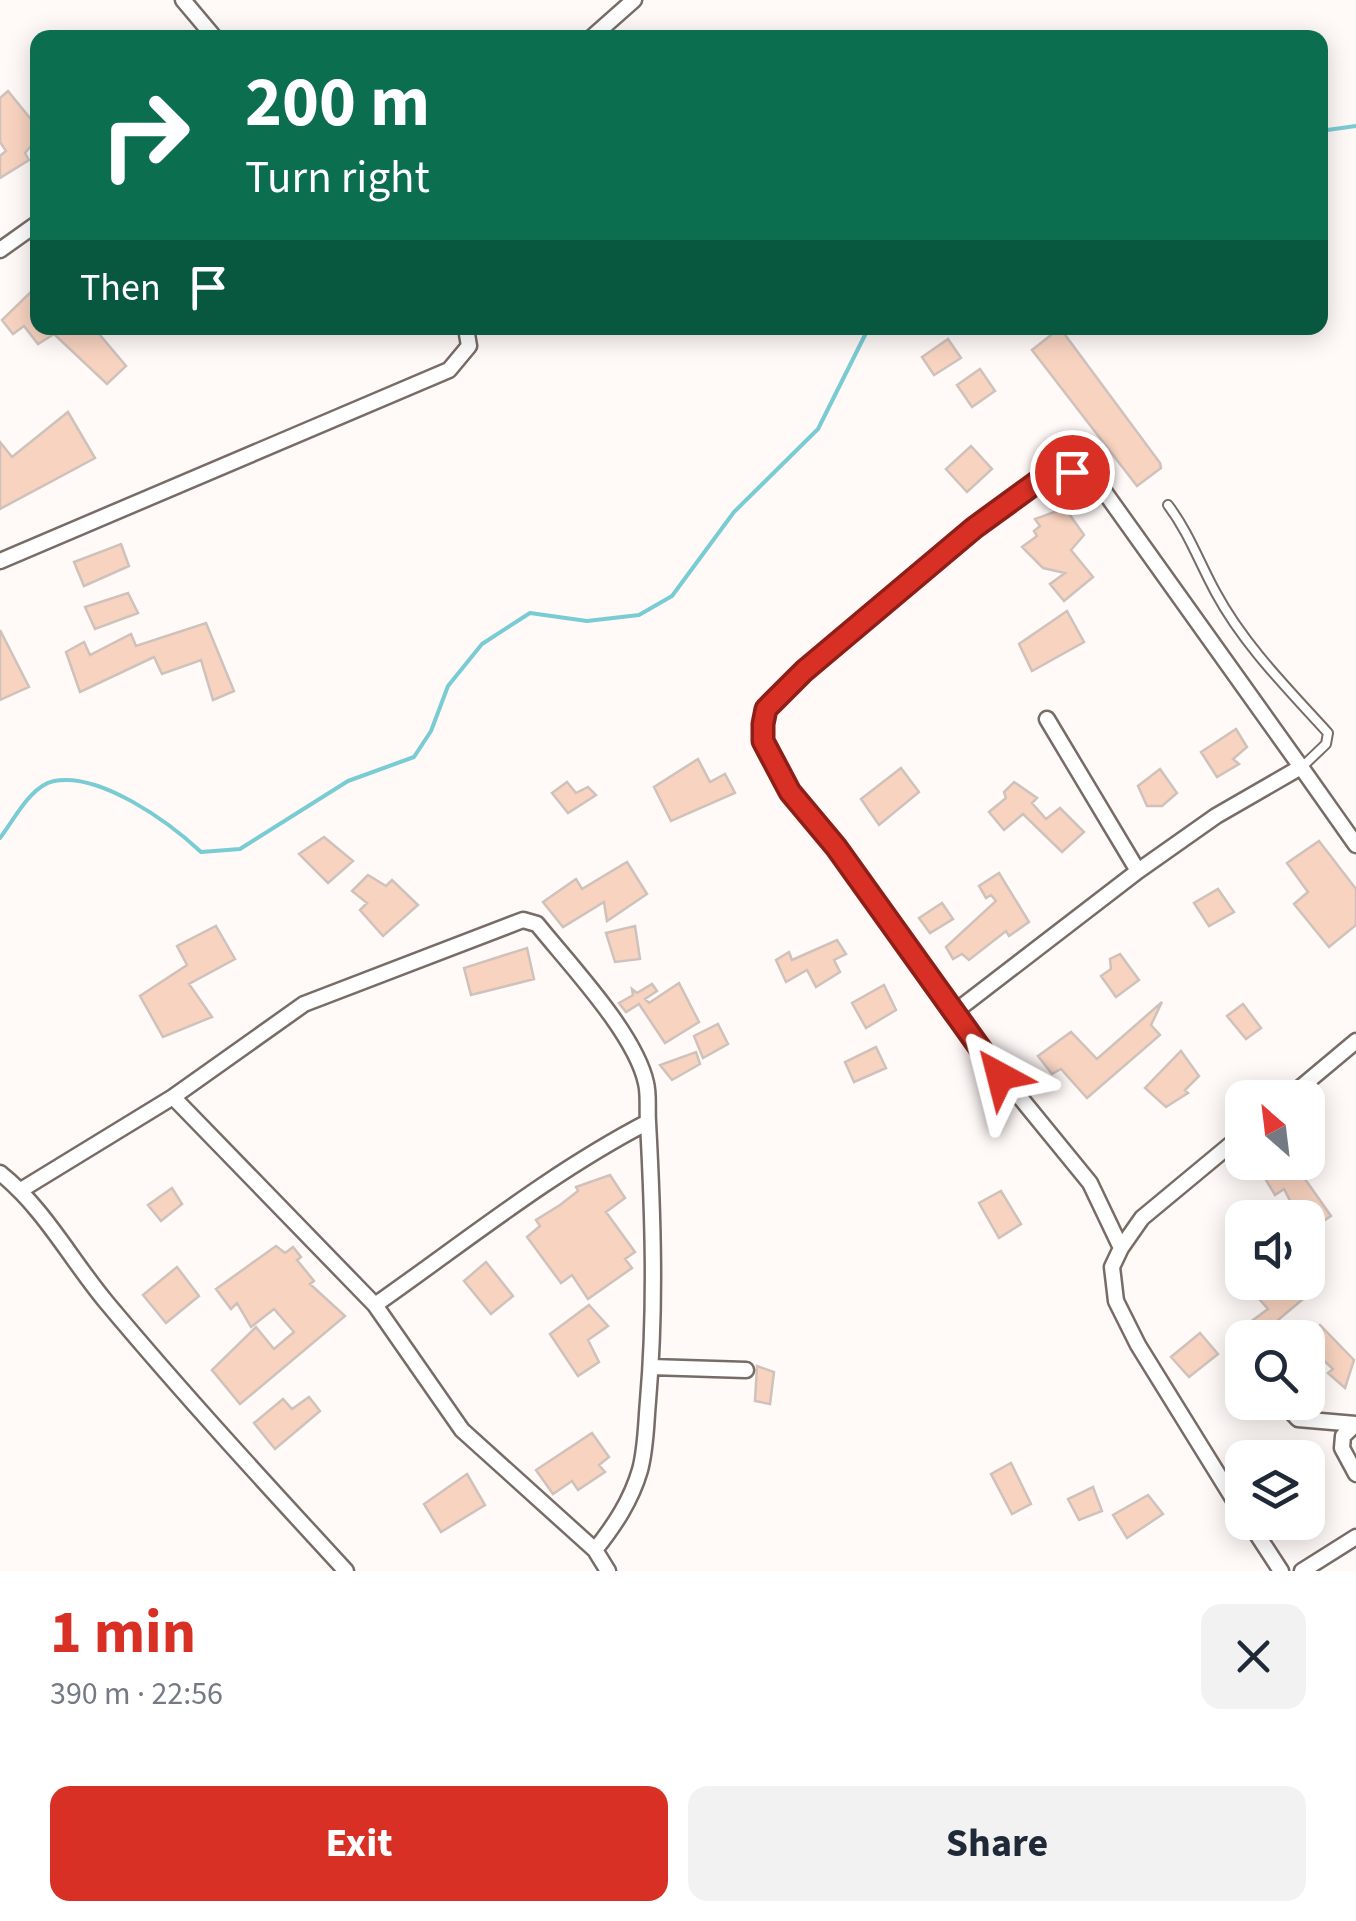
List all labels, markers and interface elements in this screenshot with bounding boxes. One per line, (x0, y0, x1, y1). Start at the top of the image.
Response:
text: 200 m (245, 53, 430, 153)
icon: right (80, 70, 210, 200)
text: Turn right (245, 146, 430, 210)
icon: arrive (181, 260, 236, 315)
text: Then (80, 261, 161, 315)
pin (1030, 430, 1115, 515)
icon: arrive (1045, 445, 1100, 500)
position arrow (948, 1024, 1052, 1128)
north arrow (1225, 1080, 1325, 1180)
map controls (1225, 1080, 1325, 1540)
button: sound (1225, 1200, 1325, 1300)
button: search (1225, 1320, 1325, 1420)
button: layers (1225, 1440, 1325, 1540)
text: 1 min (50, 1591, 196, 1676)
button: close (1201, 1604, 1306, 1709)
text: 390 m · 22:56 (50, 1671, 223, 1717)
button: Exit (50, 1786, 668, 1901)
button: Share (688, 1786, 1306, 1901)

